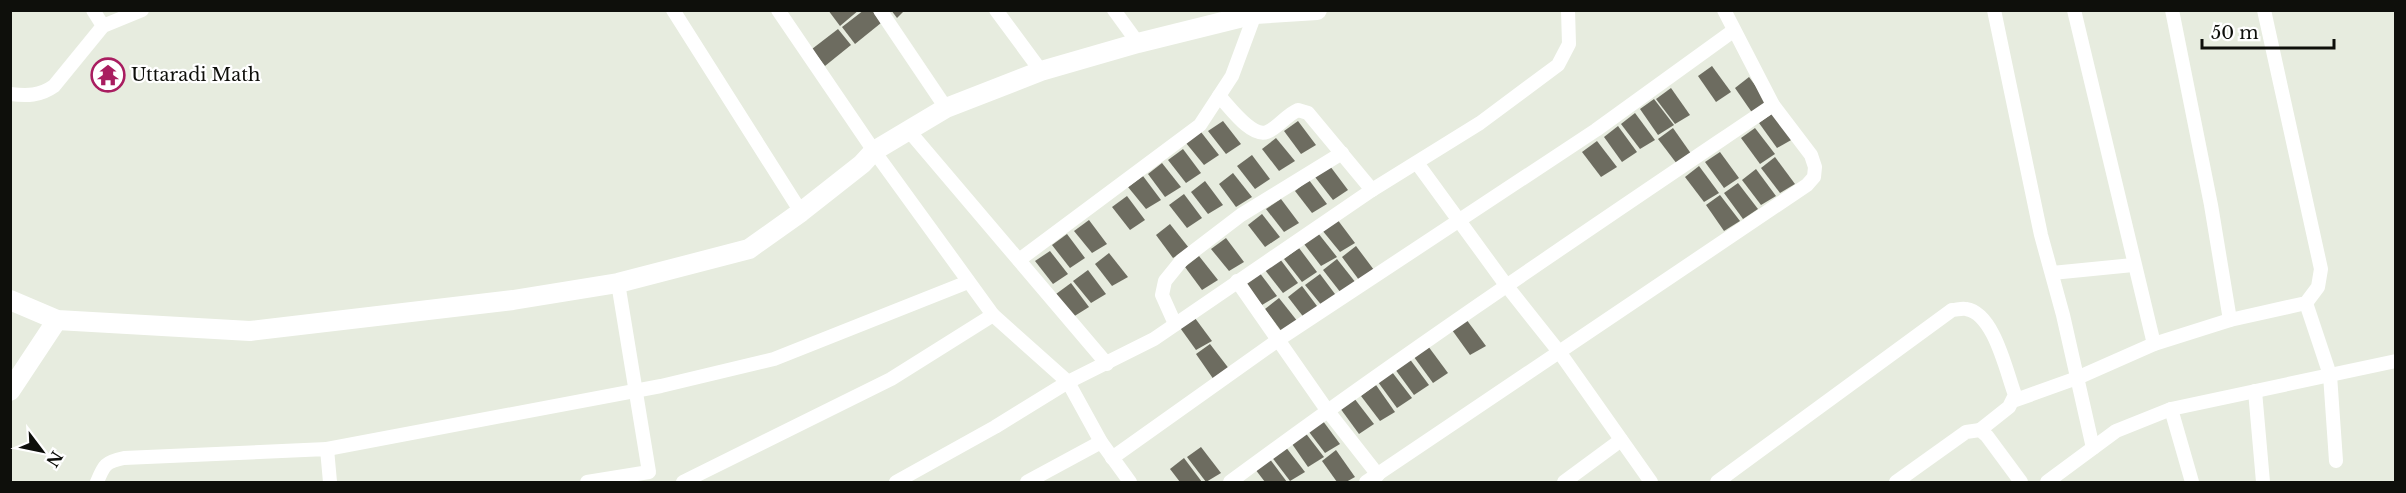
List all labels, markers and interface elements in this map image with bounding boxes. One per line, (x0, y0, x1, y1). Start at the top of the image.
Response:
scale bar (2202, 12, 2334, 50)
text: 50 m (2211, 22, 2259, 44)
temple icon: Uttaradi Math (90, 57, 126, 93)
place label: Uttaradi Math (131, 64, 260, 86)
north arrow (12, 421, 72, 481)
text: N (42, 447, 67, 471)

